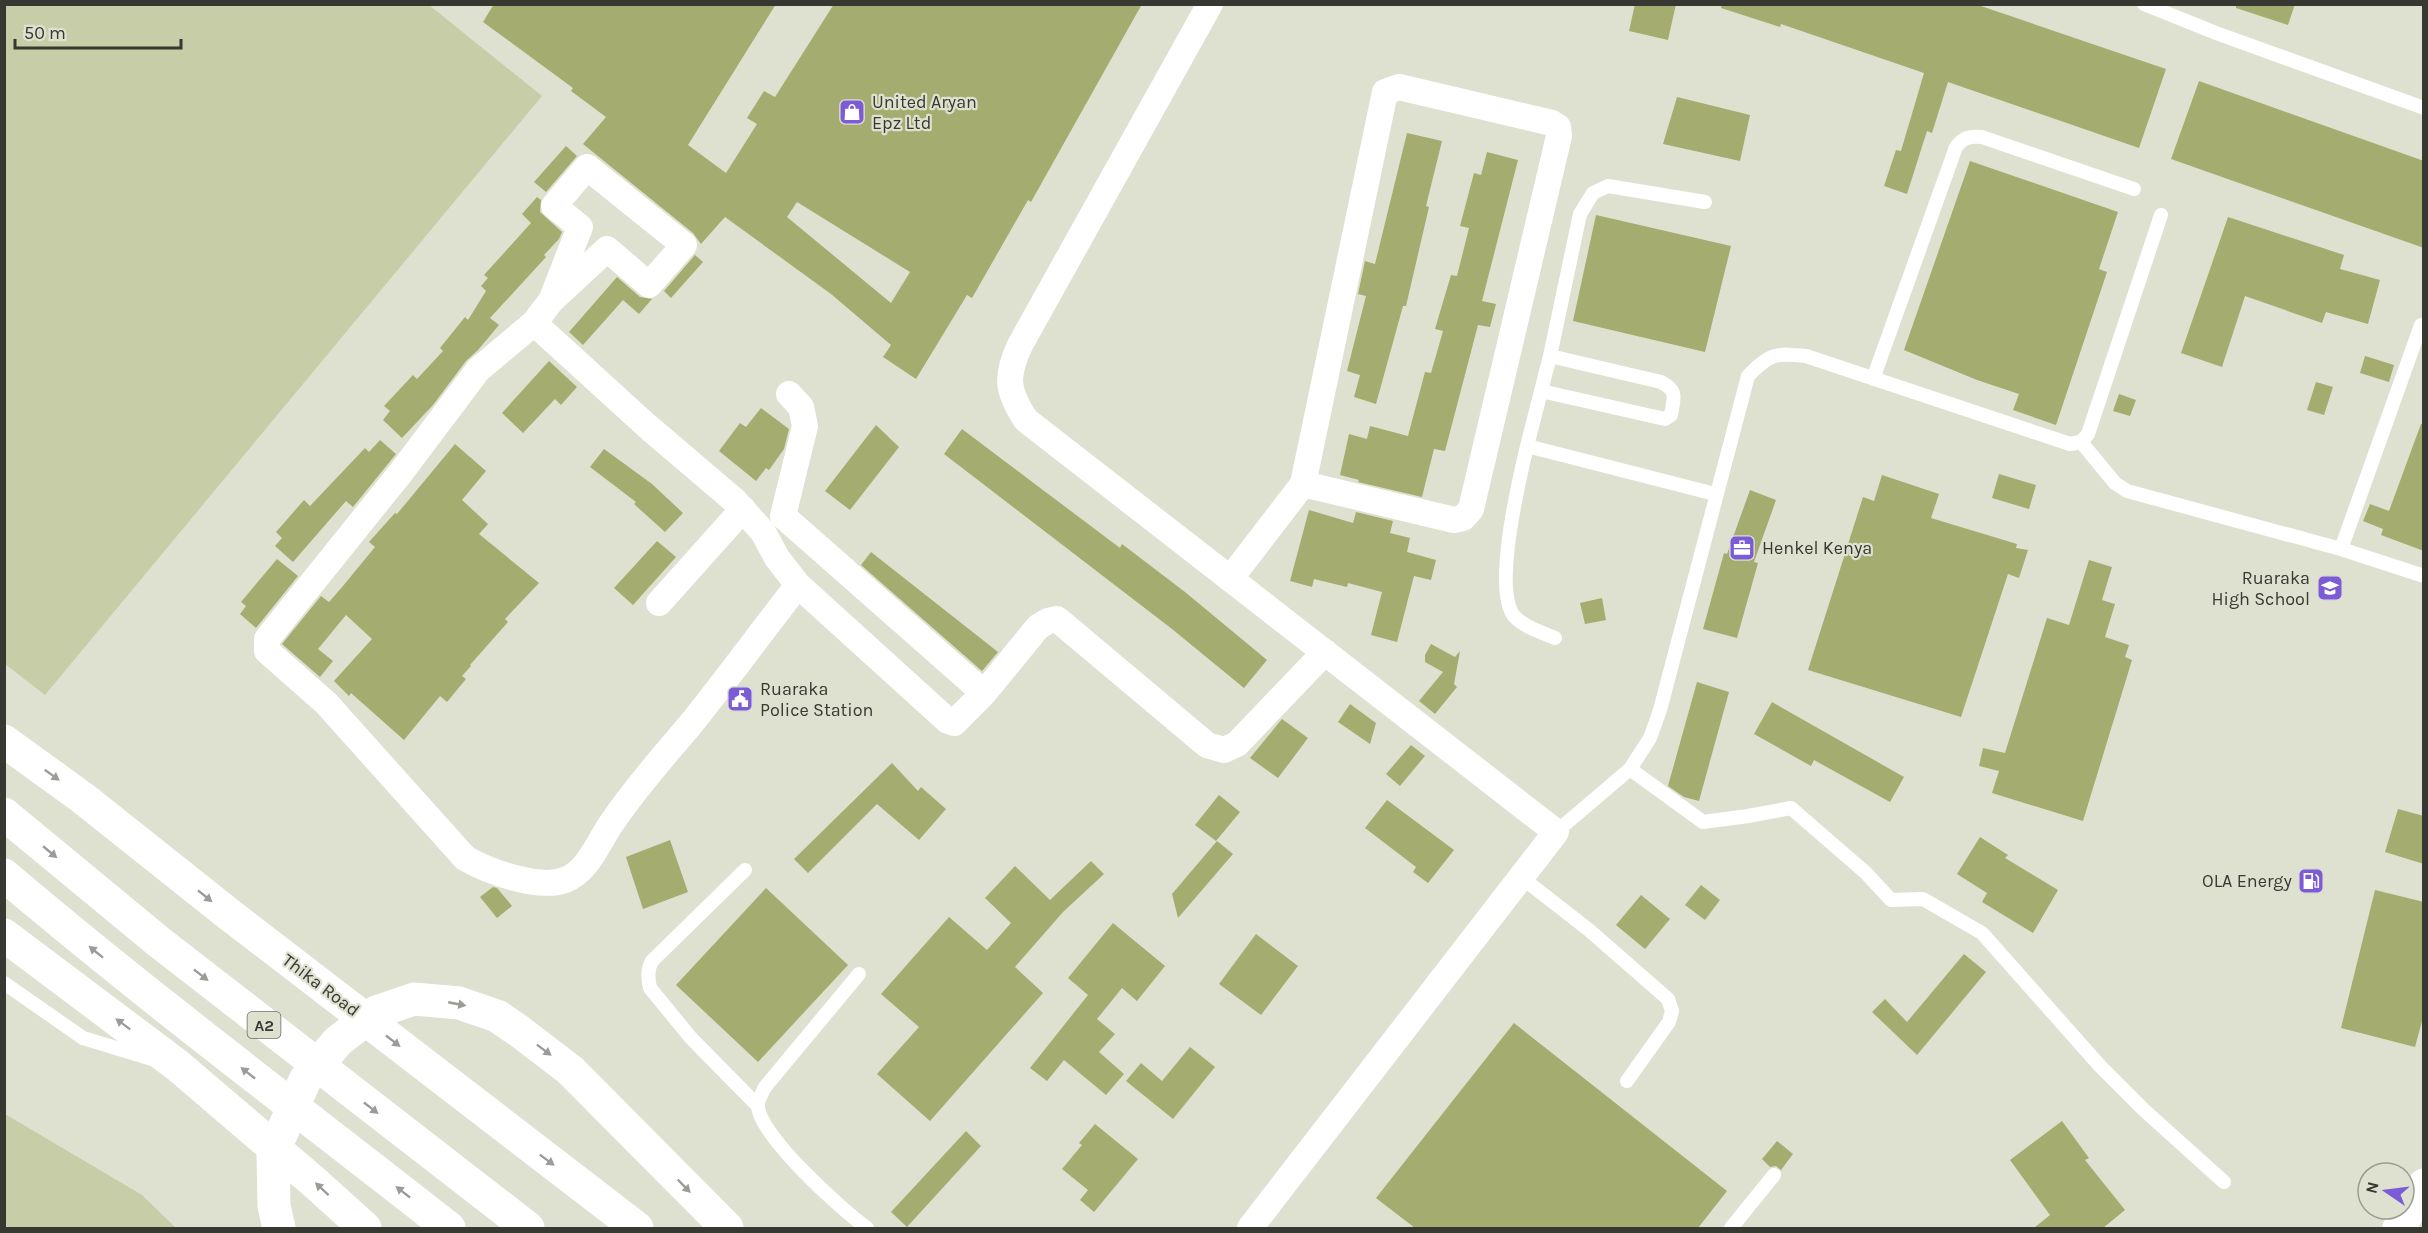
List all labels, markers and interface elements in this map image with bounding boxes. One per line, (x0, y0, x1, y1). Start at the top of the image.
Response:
scale bar (15, 12, 182, 50)
text: 50 m (24, 22, 66, 44)
place label: United Aryan Epz Ltd (872, 91, 977, 134)
shop icon: United Aryan Epz Ltd (837, 97, 867, 127)
office icon: Henkel Kenya (1727, 533, 1757, 563)
place label: Henkel Kenya (1762, 537, 1872, 559)
place label: Ruaraka High School (2212, 567, 2310, 610)
school or university icon: Ruaraka High School (2315, 573, 2345, 603)
place label: Ruaraka Police Station (760, 678, 873, 721)
public building icon: Ruaraka Police Station (725, 684, 755, 714)
one-way arrow (44, 769, 60, 781)
one-way arrow (42, 845, 57, 857)
fuel station icon: OLA Energy (2296, 866, 2326, 896)
place label: OLA Energy (2202, 870, 2293, 892)
one-way arrow (197, 889, 213, 902)
one-way arrow (88, 946, 103, 959)
street label: Thika Road (278, 949, 364, 1021)
one-way arrow (193, 969, 208, 981)
one-way arrow (448, 1000, 467, 1009)
road number: A2 (248, 1012, 280, 1038)
one-way arrow (116, 1019, 131, 1031)
one-way arrow (385, 1034, 401, 1047)
one-way arrow (536, 1044, 552, 1056)
one-way arrow (241, 1068, 256, 1080)
one-way arrow (363, 1101, 379, 1114)
one-way arrow (539, 1153, 555, 1166)
north arrow (2356, 1161, 2416, 1221)
one-way arrow (676, 1178, 690, 1192)
text: N (2361, 1180, 2383, 1195)
one-way arrow (315, 1183, 330, 1196)
one-way arrow (395, 1186, 411, 1199)

